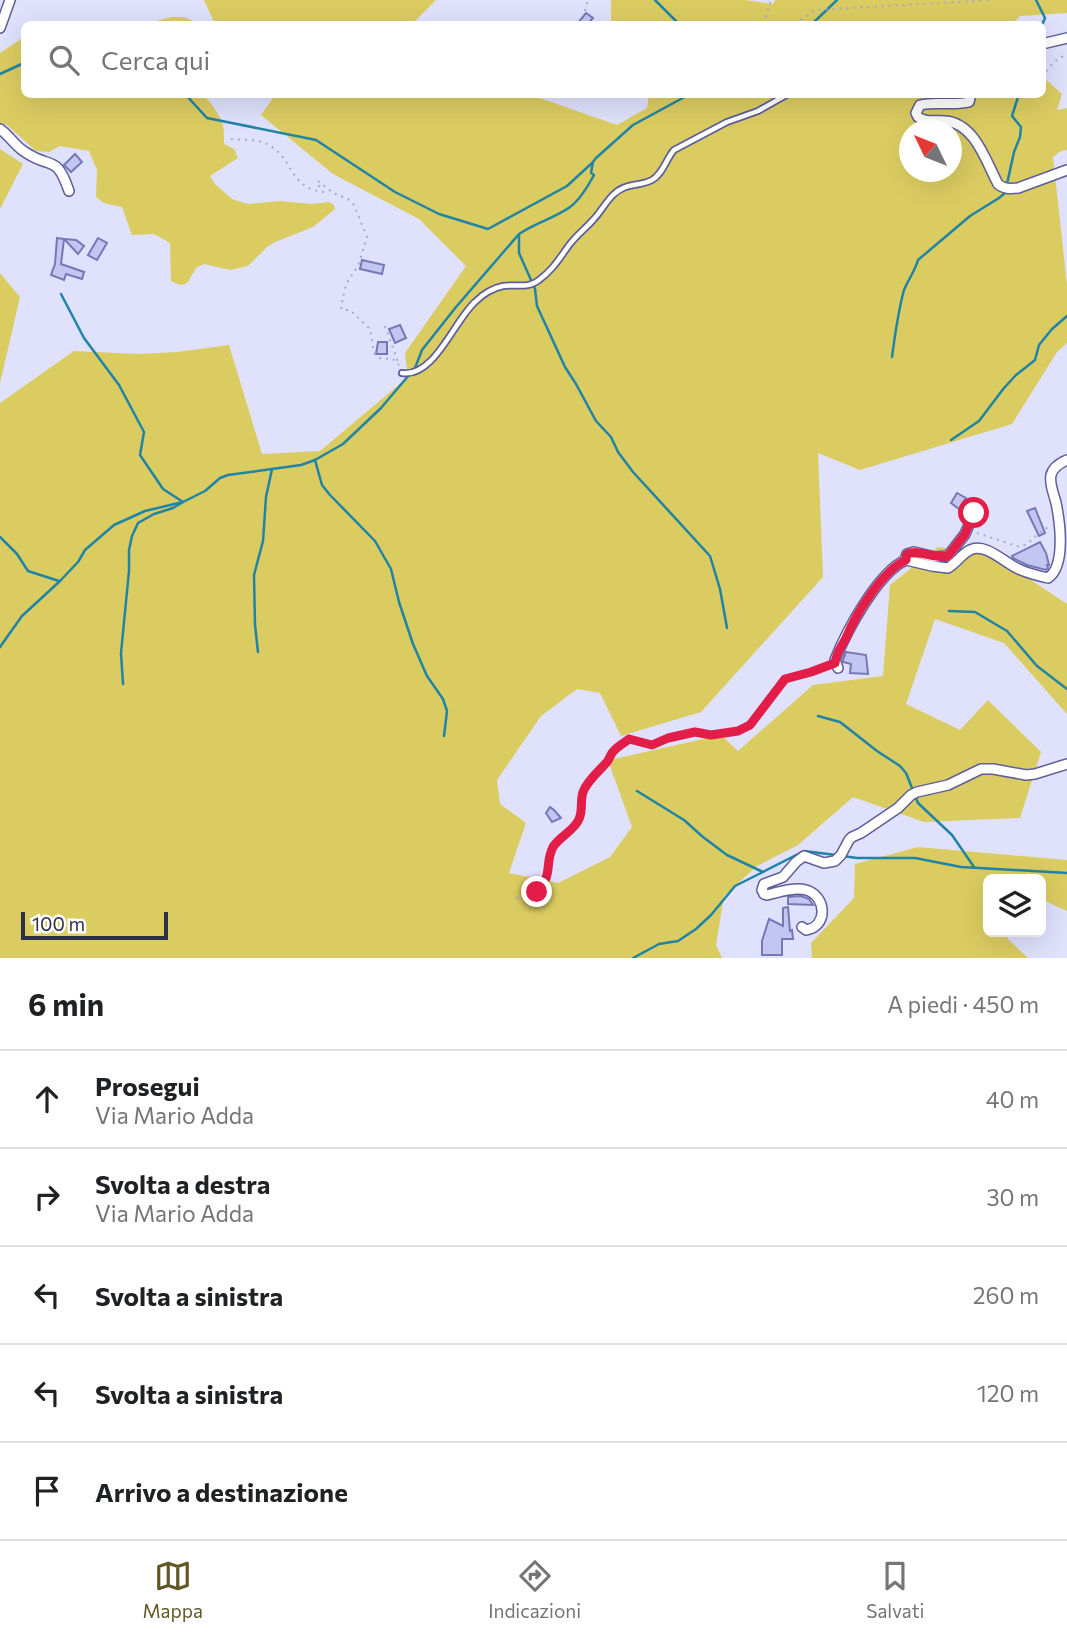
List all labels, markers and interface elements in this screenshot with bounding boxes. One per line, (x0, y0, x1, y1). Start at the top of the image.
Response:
search box (21, 21, 1046, 98)
icon: search (45, 41, 83, 79)
text: Cerca qui (101, 44, 210, 75)
north arrow (899, 119, 962, 182)
route start (958, 497, 989, 528)
map controls (983, 874, 1046, 937)
button: layers (983, 874, 1046, 937)
route end (521, 876, 552, 907)
scale bar (21, 909, 168, 941)
text: 100 m (32, 912, 85, 935)
text: 6 min (28, 985, 104, 1022)
text: A piedi · 450 m (887, 990, 1039, 1018)
text: Prosegui (95, 1070, 200, 1101)
icon: ahead (28, 1080, 66, 1118)
text: 40 m (986, 1085, 1039, 1113)
text: Via Mario Adda (95, 1101, 254, 1129)
text: Svolta a destra (95, 1168, 270, 1199)
icon: right (28, 1178, 66, 1216)
text: 30 m (986, 1183, 1039, 1211)
text: Via Mario Adda (95, 1199, 254, 1227)
icon: left (28, 1276, 66, 1314)
text: Svolta a sinistra (95, 1280, 283, 1311)
text: 260 m (973, 1281, 1039, 1309)
icon: left (28, 1374, 66, 1412)
text: Svolta a sinistra (95, 1378, 283, 1409)
text: 120 m (977, 1379, 1039, 1407)
icon: arrive (28, 1472, 66, 1510)
text: Arrivo a destinazione (95, 1476, 348, 1507)
tab: Mappa (143, 1557, 203, 1622)
tab: Indicazioni (488, 1557, 581, 1622)
tab: Salvati (866, 1557, 924, 1622)

